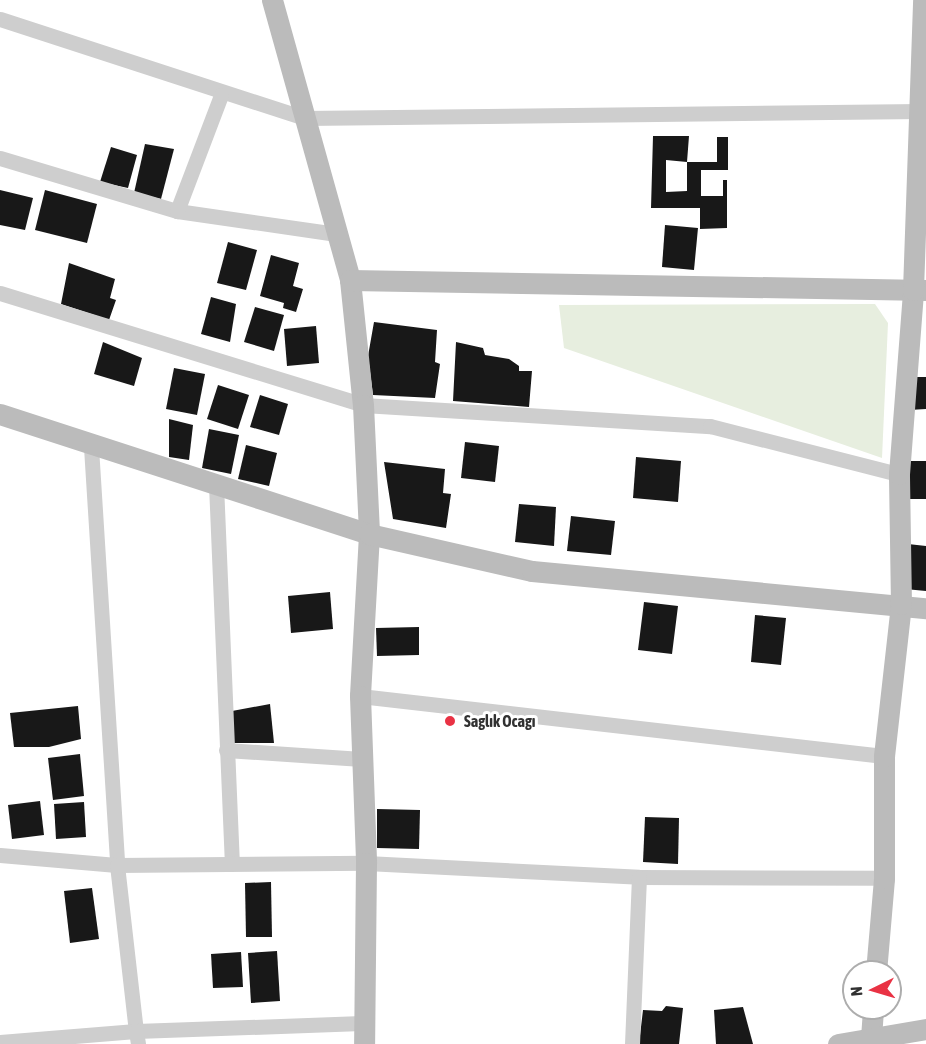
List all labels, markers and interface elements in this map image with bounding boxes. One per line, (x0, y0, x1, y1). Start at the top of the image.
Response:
place label: Saglık Ocagı (464, 711, 535, 731)
marker: Saglık Ocagı (441, 712, 459, 730)
north arrow (842, 960, 902, 1020)
text: N (847, 986, 865, 997)

